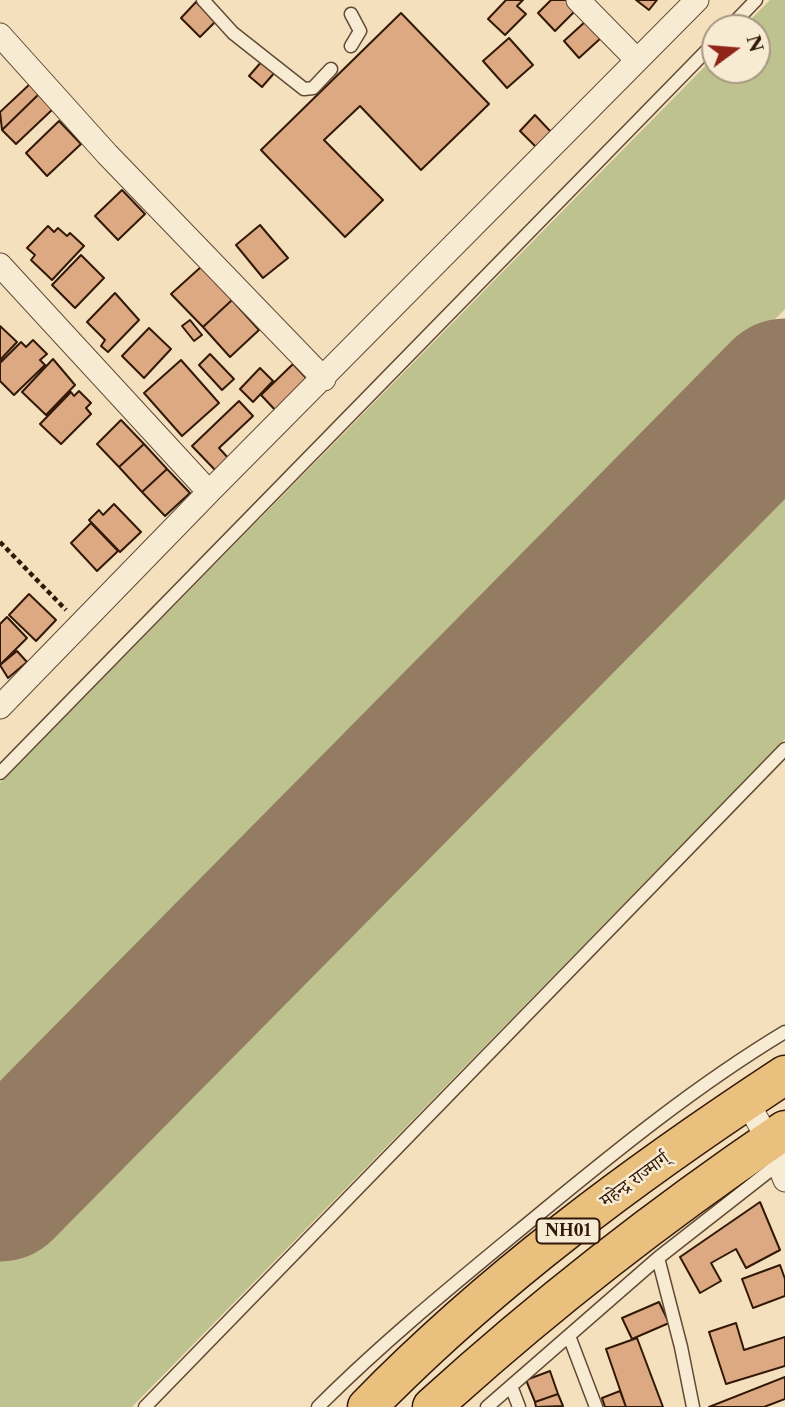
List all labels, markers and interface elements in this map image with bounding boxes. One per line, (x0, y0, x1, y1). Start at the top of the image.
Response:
north arrow (701, 14, 771, 84)
text: N (741, 33, 768, 55)
street label: महेन्द्र राज्मार्ग् (596, 1148, 674, 1212)
road number: NH01 (536, 1218, 600, 1244)

